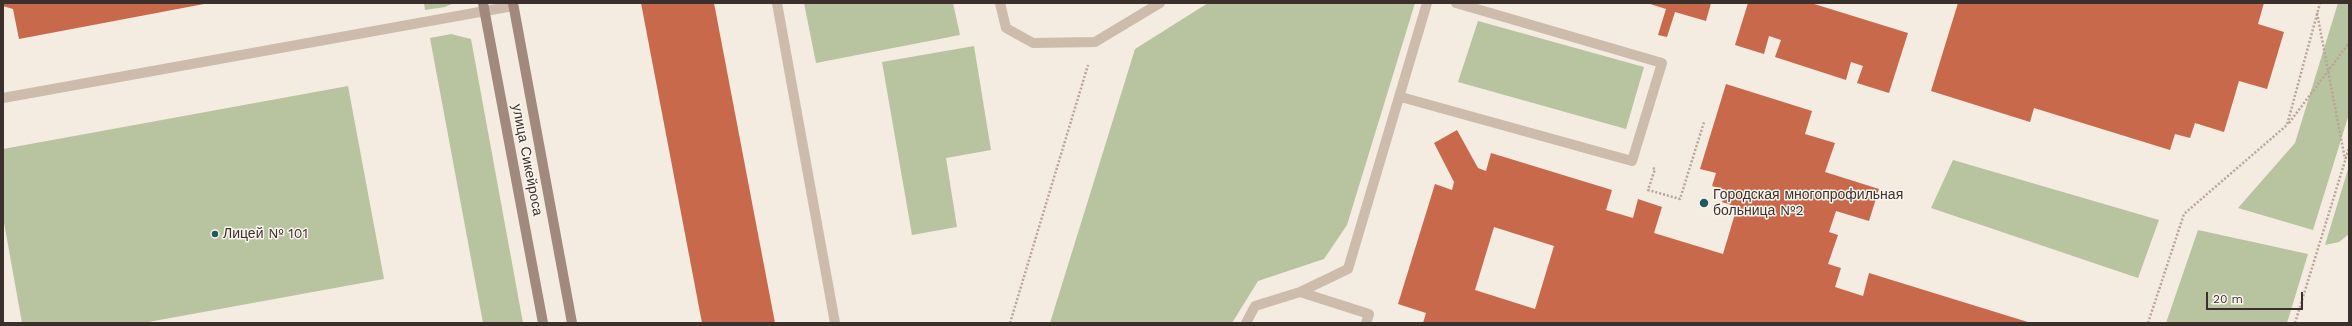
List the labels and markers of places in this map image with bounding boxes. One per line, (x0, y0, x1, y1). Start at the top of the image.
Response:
place label: Городская многопрофильная больница №2 (1713, 187, 1903, 220)
marker: Городская многопрофильная больница №2 (1698, 197, 1710, 209)
place label: Лицей № 101 (223, 226, 308, 242)
marker: Лицей № 101 (210, 229, 220, 239)

